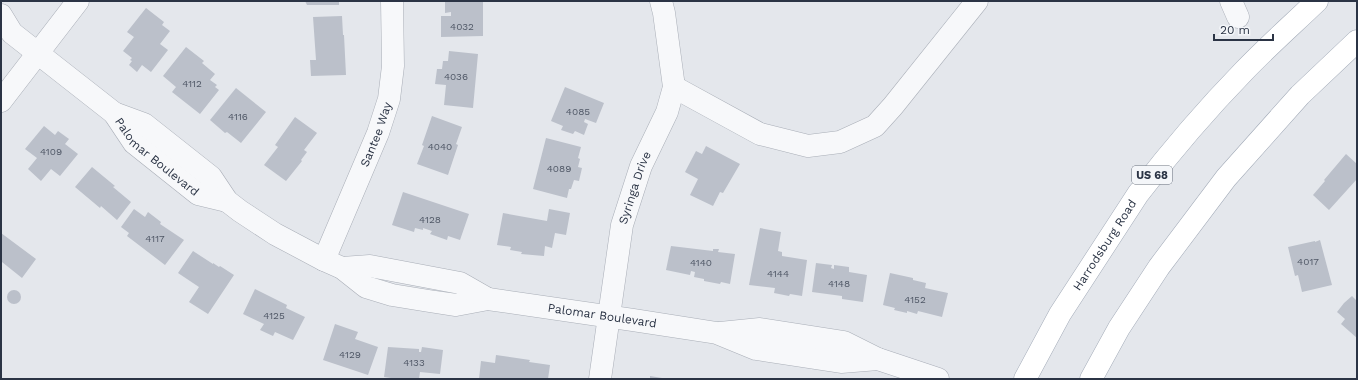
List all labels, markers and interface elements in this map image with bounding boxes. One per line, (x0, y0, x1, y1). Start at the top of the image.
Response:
scale bar (1214, 16, 1273, 42)
house number: 4032 (450, 21, 474, 32)
text: 20 m (1220, 23, 1250, 37)
house number: 4036 (444, 71, 468, 82)
house number: 4112 (182, 78, 202, 89)
street label: Santee Way (357, 100, 395, 169)
house number: 4085 (566, 106, 590, 117)
house number: 4116 (228, 111, 248, 122)
street label: Palomar Boulevard (112, 115, 202, 199)
house number: 4040 (428, 141, 452, 152)
house number: 4109 (40, 146, 62, 157)
street label: Syringa Drive (616, 149, 654, 226)
house number: 4089 (547, 163, 571, 174)
road number: US 68 (1132, 166, 1172, 184)
street label: Harrodsburg Road (1070, 197, 1139, 293)
house number: 4128 (419, 214, 441, 225)
house number: 4117 (145, 233, 165, 244)
house number: 4017 (1297, 256, 1319, 267)
house number: 4140 (690, 257, 712, 268)
house number: 4144 (767, 268, 789, 279)
house number: 4148 (828, 278, 850, 289)
house number: 4152 (904, 294, 926, 305)
street label: Palomar Boulevard (547, 301, 658, 331)
house number: 4125 (263, 310, 285, 321)
house number: 4129 (339, 349, 361, 360)
house number: 4133 (403, 357, 425, 368)

